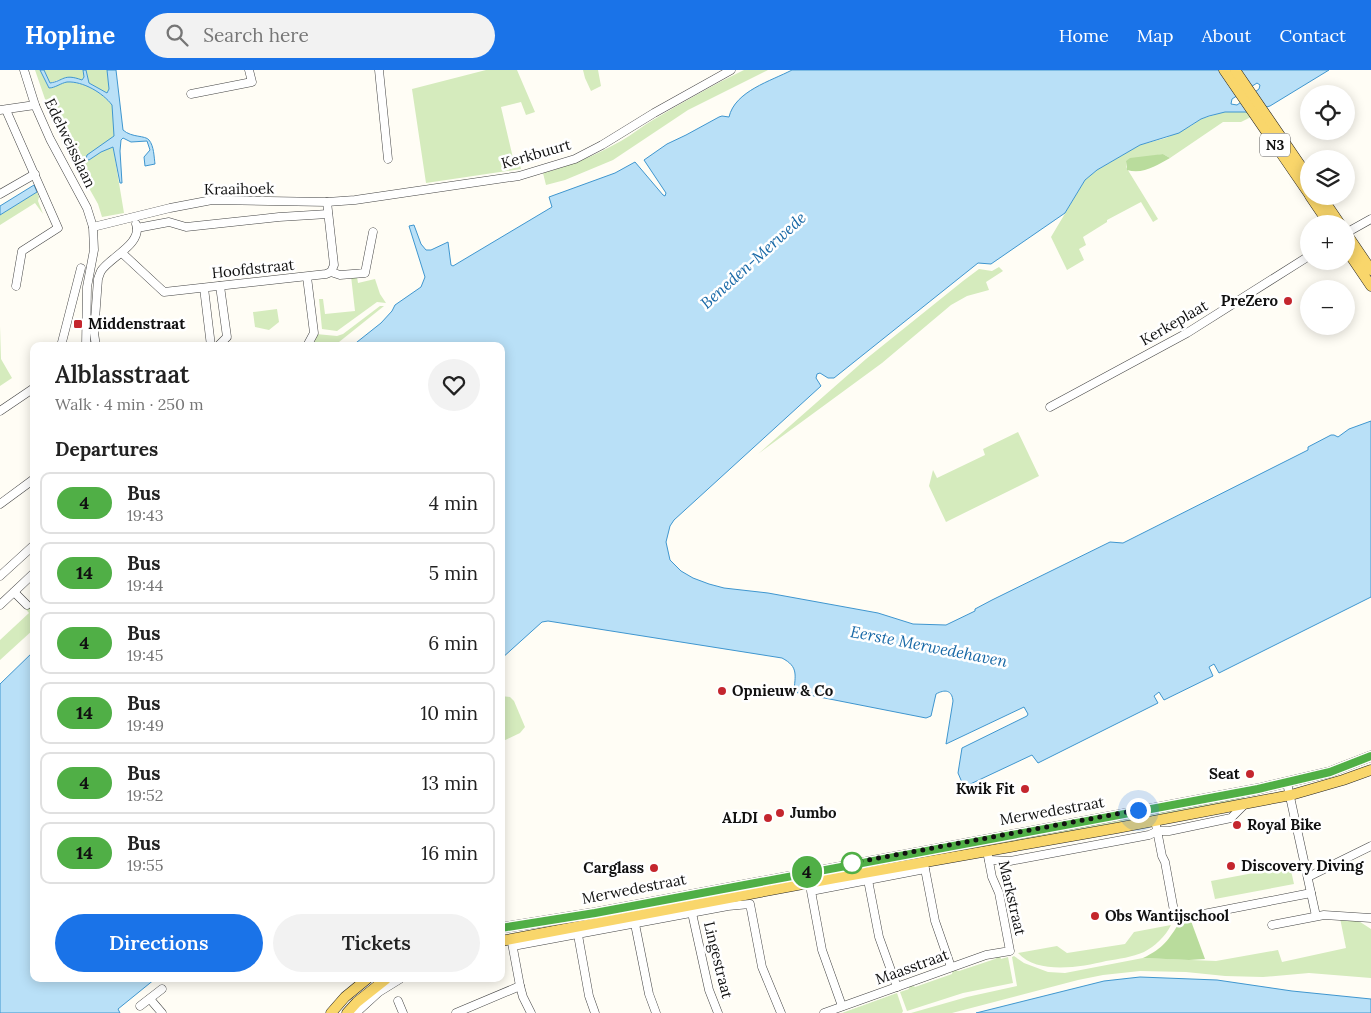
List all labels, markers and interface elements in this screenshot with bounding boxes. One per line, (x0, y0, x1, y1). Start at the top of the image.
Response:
search box (145, 13, 495, 58)
text: Hopline (25, 20, 115, 51)
icon: search (163, 21, 191, 49)
text: Search here (203, 23, 309, 47)
text: Home (1059, 24, 1109, 47)
text: Map (1137, 24, 1173, 47)
text: About (1201, 24, 1251, 47)
text: Contact (1279, 24, 1346, 47)
map controls (1300, 85, 1355, 335)
button: locate (1300, 85, 1355, 140)
street label: Edelweisslaan (41, 95, 100, 191)
street label: Kerkbuurt (499, 134, 573, 173)
road number: N3 (1260, 134, 1290, 156)
button: layers (1300, 150, 1355, 205)
street label: Kraaihoek (204, 178, 274, 199)
water label: Beneden-Merwede (696, 207, 810, 313)
button: + (1300, 215, 1355, 270)
street label: Hoofdstraat (211, 255, 295, 282)
button: − (1300, 280, 1355, 335)
place label: PreZero (1221, 291, 1279, 310)
marker: PreZero (1282, 295, 1294, 307)
street label: Kerkeplaat (1137, 296, 1211, 350)
place label: Middenstraat (88, 314, 186, 333)
marker: Middenstraat (72, 318, 84, 330)
text: Alblasstraat (55, 359, 190, 390)
button: heart (428, 359, 480, 411)
text: Walk · 4 min · 250 m (55, 394, 203, 414)
text: Departures (55, 437, 158, 461)
text: Bus (127, 481, 160, 505)
text: 4 (80, 491, 89, 514)
text: 4 min (429, 491, 478, 515)
text: 19:43 (127, 505, 164, 525)
text: Bus (127, 551, 160, 575)
text: 14 (76, 561, 93, 584)
text: 5 min (429, 561, 478, 585)
text: 19:44 (127, 575, 163, 595)
text: Bus (127, 621, 160, 645)
water label: Eerste Merwedehaven (849, 621, 1009, 671)
text: 4 (80, 631, 89, 654)
text: 6 min (428, 631, 478, 655)
text: 19:45 (127, 645, 163, 665)
place label: Opnieuw & Co (732, 681, 834, 700)
marker: Opnieuw & Co (716, 685, 728, 697)
text: Bus (127, 691, 160, 715)
text: 14 (76, 701, 93, 724)
text: 10 min (420, 701, 478, 725)
text: 19:49 (127, 715, 164, 735)
text: Bus (127, 761, 160, 785)
place label: Seat (1209, 764, 1241, 783)
marker: Seat (1244, 768, 1256, 780)
text: 4 (80, 771, 89, 794)
text: 13 min (422, 771, 478, 795)
place label: Kwik Fit (956, 779, 1016, 798)
marker: Kwik Fit (1019, 783, 1031, 795)
text: 19:52 (127, 785, 163, 805)
street label: Merwedestraat (998, 792, 1106, 829)
your location (1126, 798, 1151, 823)
place label: Jumbo (790, 803, 837, 822)
marker: Jumbo (774, 807, 786, 819)
place label: ALDI (722, 808, 758, 827)
marker: ALDI (762, 812, 774, 824)
place label: Royal Bike (1247, 815, 1321, 834)
marker: Royal Bike (1231, 819, 1243, 831)
text: Bus (127, 831, 160, 855)
text: 14 (76, 841, 93, 864)
text: 16 min (421, 841, 478, 865)
unlabelled marker (841, 852, 863, 874)
text: 19:55 (127, 855, 164, 875)
line badge: 4 (791, 856, 823, 888)
place label: Discovery Diving (1241, 856, 1364, 875)
place label: Carglass (583, 858, 644, 877)
street label: Markstraat (995, 859, 1030, 937)
text: 4 (802, 860, 812, 883)
marker: Discovery Diving (1225, 860, 1237, 872)
marker: Carglass (648, 862, 660, 874)
street label: Merwedestraat (580, 869, 688, 908)
place label: Obs Wantijschool (1105, 906, 1230, 925)
marker: Obs Wantijschool (1089, 910, 1101, 922)
button: Directions (55, 914, 263, 972)
button: Tickets (273, 914, 480, 972)
street label: Lingestraat (700, 919, 737, 1001)
street label: Maasstraat (873, 944, 951, 989)

